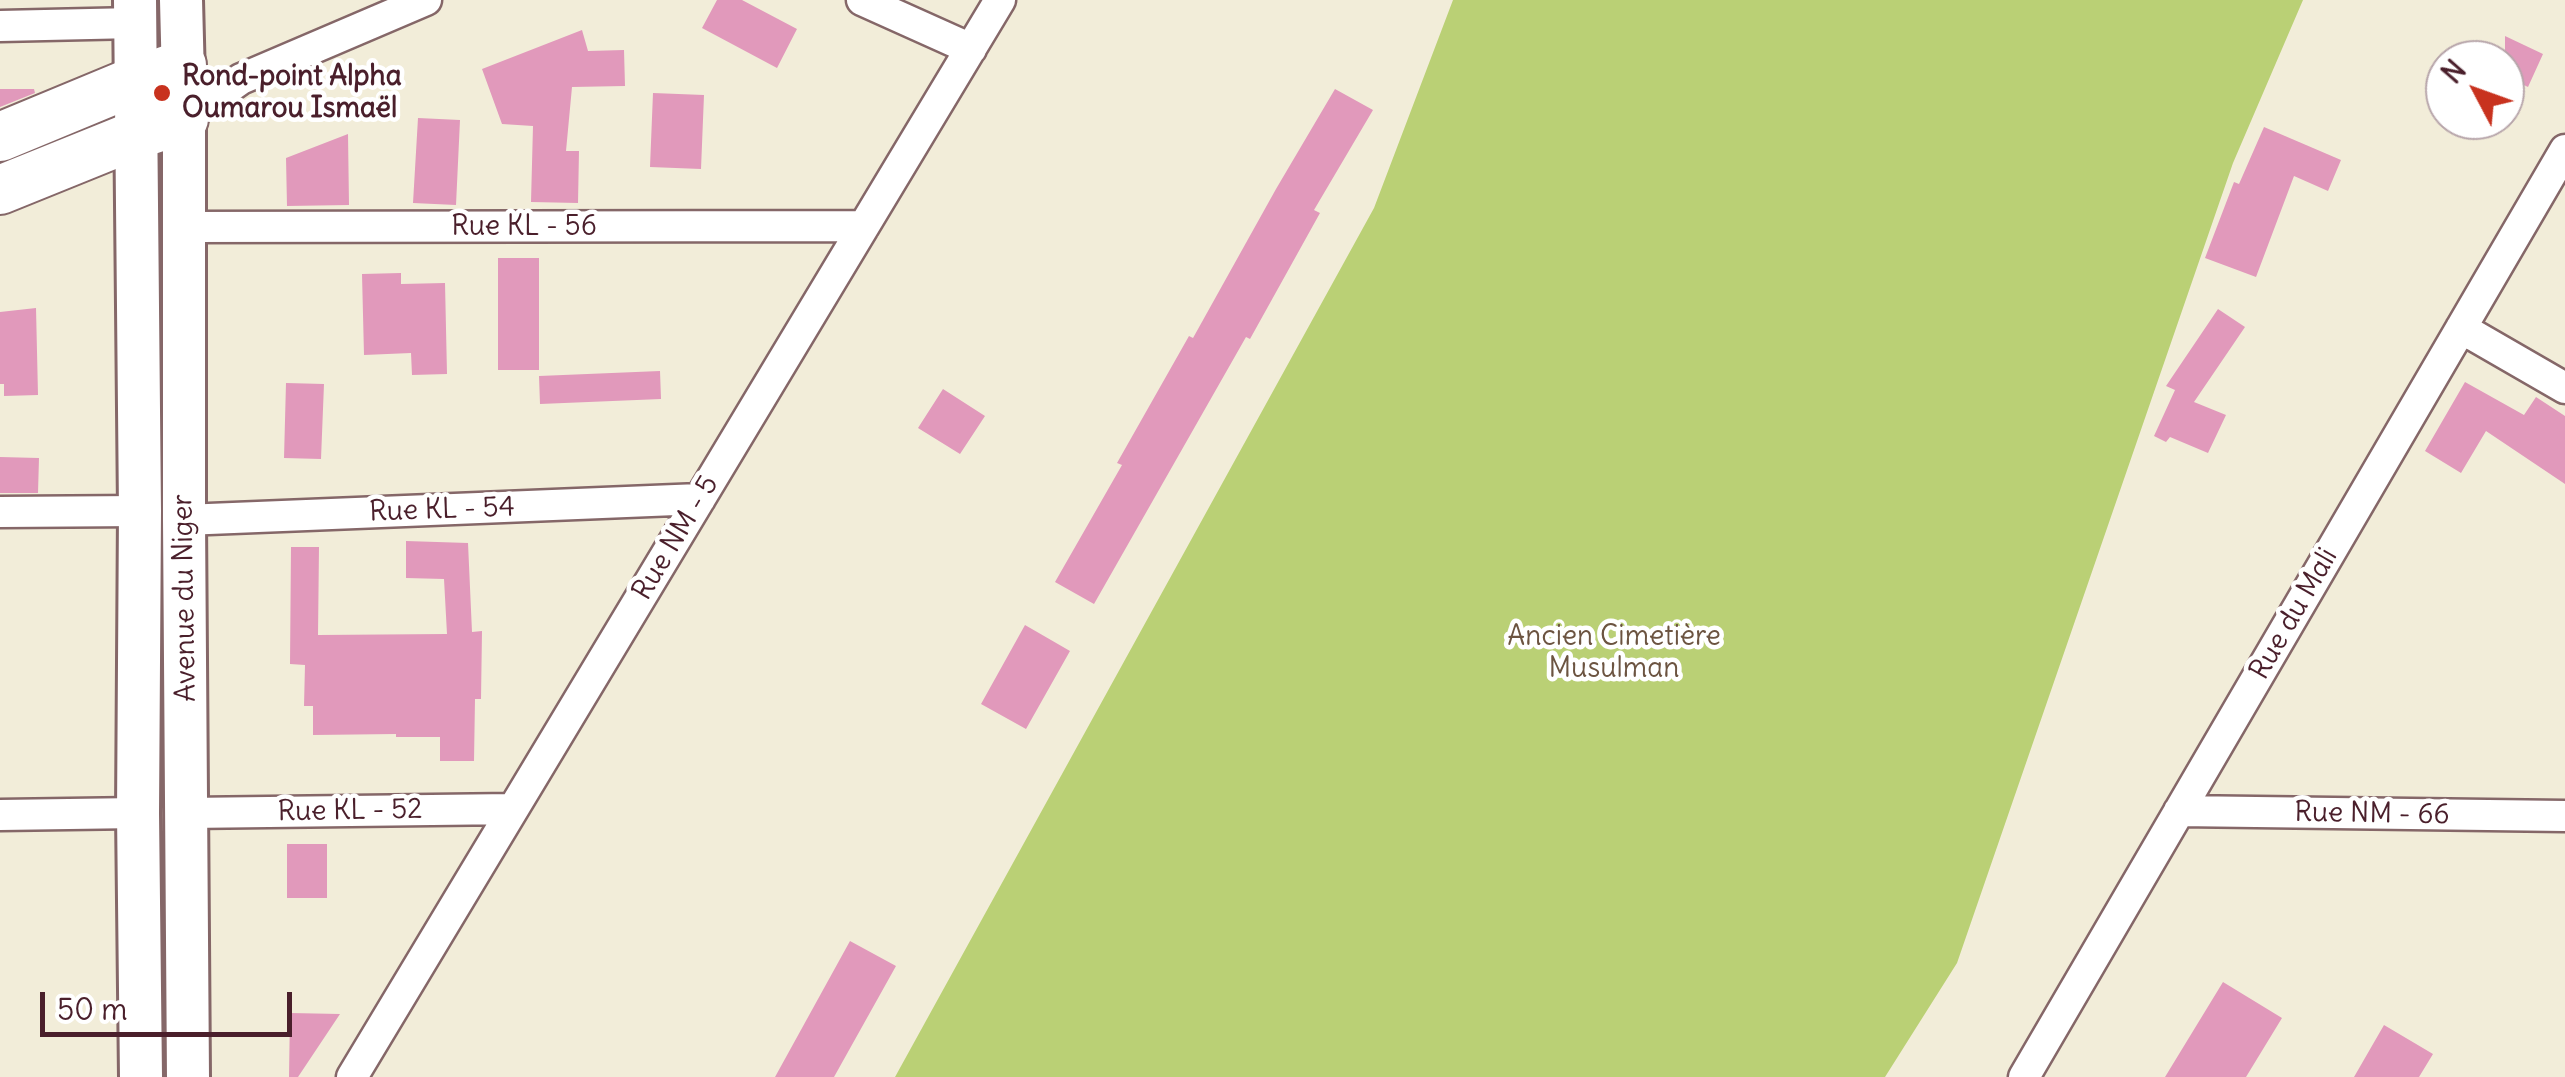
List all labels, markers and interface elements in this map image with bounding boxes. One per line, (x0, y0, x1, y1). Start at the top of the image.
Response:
north arrow (2425, 40, 2525, 140)
text: N (2434, 53, 2474, 91)
place label: Rond-point Alpha Oumarou Ismaël (182, 60, 402, 126)
marker: Rond-point Alpha Oumarou Ismaël (151, 82, 173, 104)
street label: Rue KL - 56 (451, 210, 597, 244)
street label: Rue NM - 5 (626, 470, 726, 606)
street label: Rue KL - 54 (369, 491, 515, 529)
street label: Avenue du Niger (166, 494, 204, 702)
street label: Rue du Mali (2243, 542, 2345, 686)
park label: Ancien Cimetière Musulman (1507, 620, 1721, 686)
street label: Rue KL - 52 (277, 793, 423, 829)
street label: Rue NM - 66 (2294, 796, 2450, 832)
scale bar (45, 972, 298, 1034)
text: 50 m (57, 990, 127, 1028)

